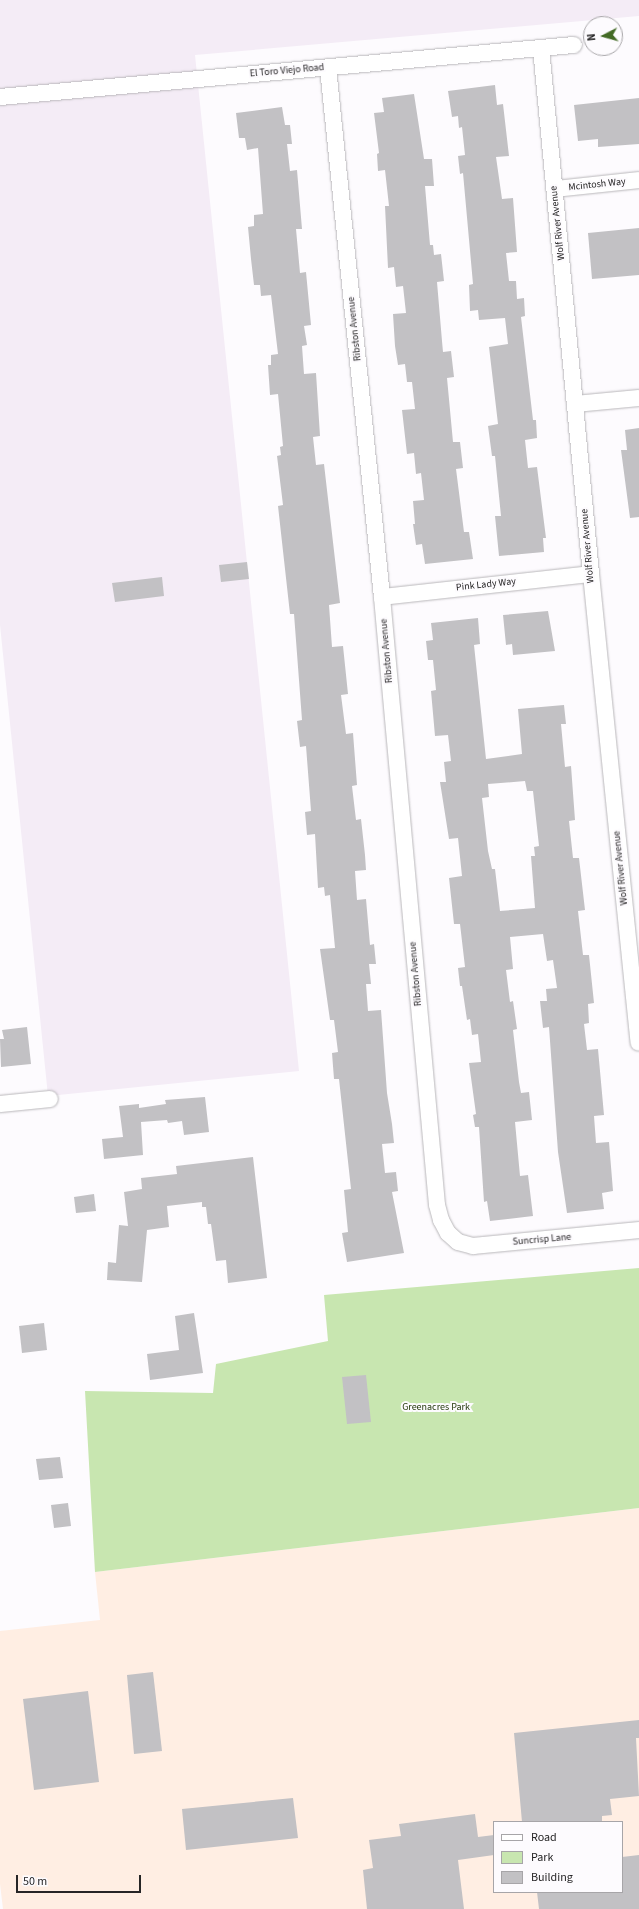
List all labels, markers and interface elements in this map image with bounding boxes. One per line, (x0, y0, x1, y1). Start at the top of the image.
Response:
north arrow (583, 16, 623, 56)
text: N (584, 33, 599, 42)
street label: El Toro Viejo Road (249, 62, 325, 80)
street label: Mcintosh Way (568, 176, 626, 194)
street label: Wolf River Avenue (548, 185, 568, 261)
street label: Ribston Avenue (346, 296, 364, 362)
street label: Wolf River Avenue (579, 508, 597, 584)
street label: Pink Lady Way (456, 576, 516, 594)
street label: Ribston Avenue (378, 618, 396, 684)
street label: Wolf River Avenue (611, 830, 631, 906)
street label: Ribston Avenue (407, 941, 425, 1007)
street label: Suncrisp Lane (512, 1231, 572, 1249)
park label: Greenacres Park (402, 1402, 470, 1414)
legend (493, 1821, 623, 1893)
text: Road (531, 1829, 557, 1846)
text: Park (531, 1849, 553, 1866)
scale bar (18, 1867, 143, 1893)
text: Building (531, 1869, 573, 1886)
text: 50 m (23, 1873, 47, 1890)

